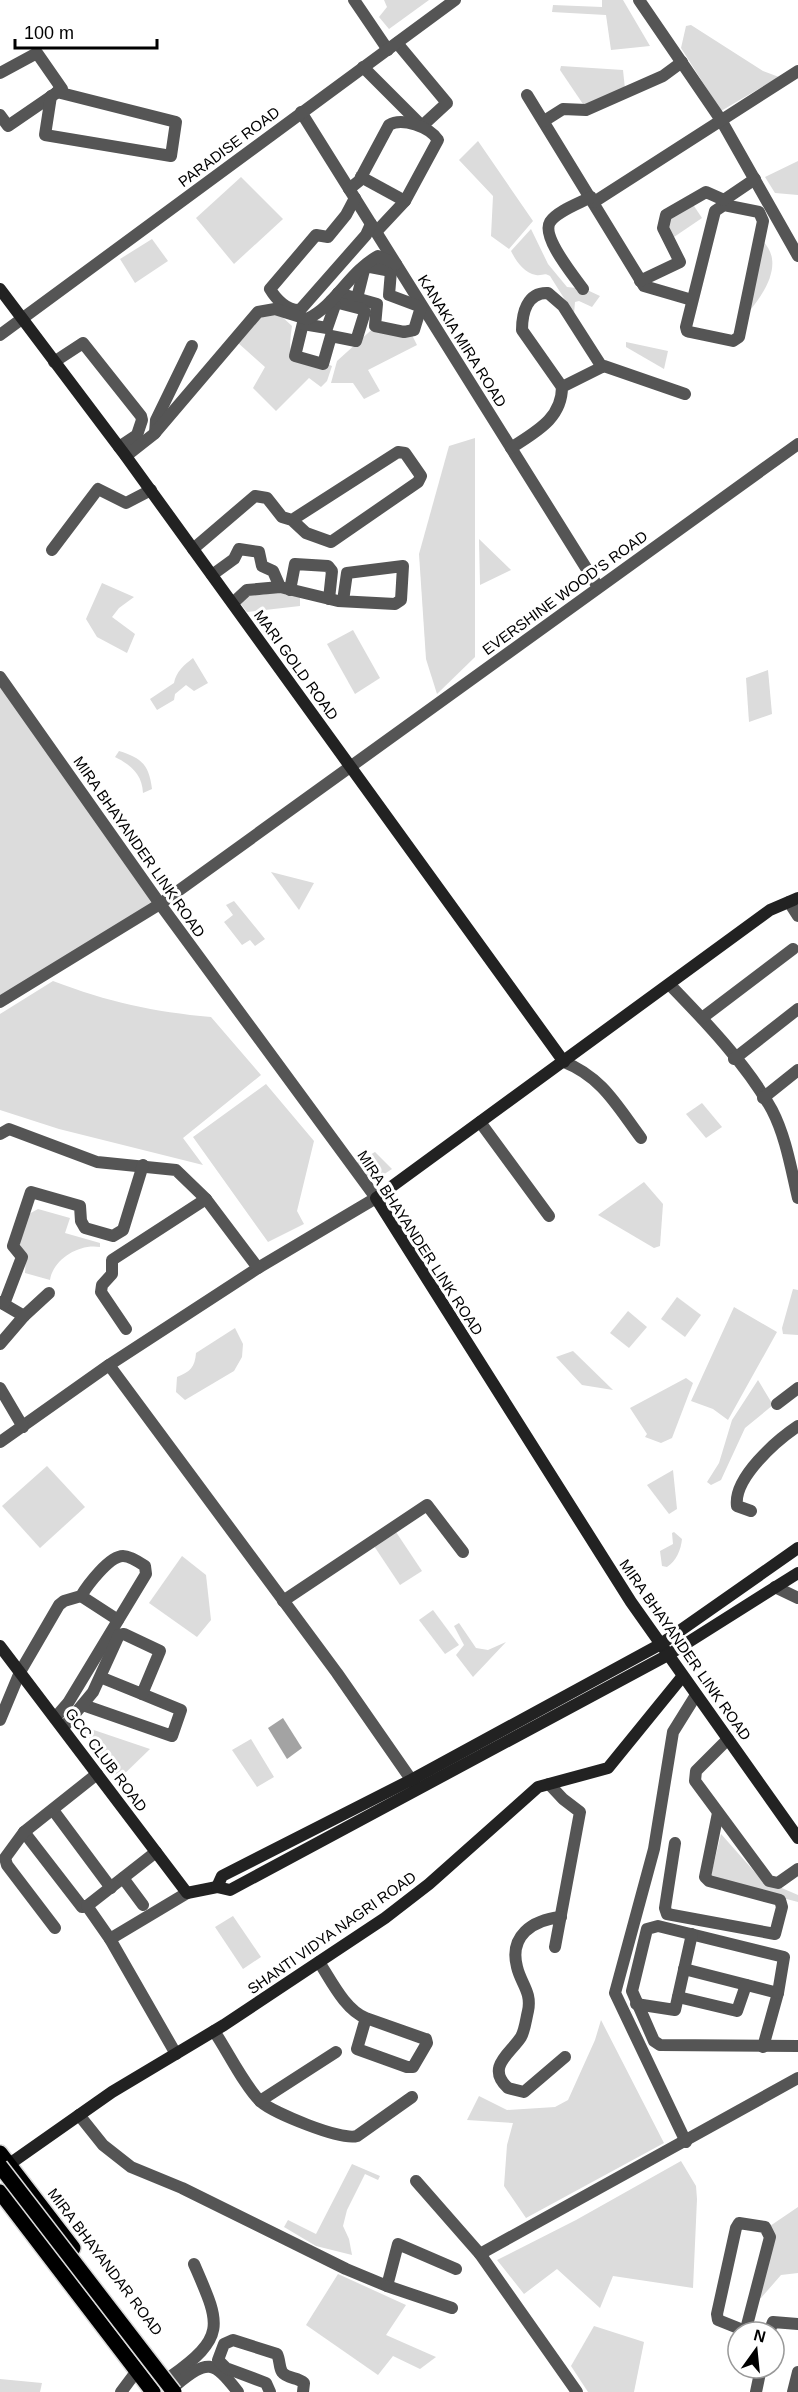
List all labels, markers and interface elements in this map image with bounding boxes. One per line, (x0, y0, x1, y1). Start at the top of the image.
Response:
scale bar (15, 12, 158, 50)
text: 100 m (24, 23, 74, 43)
street label: PARADISE ROAD (175, 103, 283, 190)
street label: KANAKIA MIRA ROAD (415, 272, 510, 410)
street label: EVERSHINE WOOD'S ROAD (479, 527, 651, 658)
street label: MARI GOLD ROAD (251, 606, 342, 723)
street label: MIRA BHAYANDER LINK ROAD (70, 753, 209, 941)
street label: MIRA BHAYANDER LINK ROAD (354, 1147, 487, 1338)
street label: MIRA BHAYANDER LINK ROAD (616, 1556, 755, 1744)
street label: GCC CLUB ROAD (62, 1705, 151, 1815)
street label: SHANTI VIDYA NAGRI ROAD (244, 1868, 419, 1997)
street label: MIRA BHAYANDAR ROAD (45, 2185, 166, 2339)
north arrow (726, 2320, 786, 2380)
text: N (752, 2326, 768, 2346)

